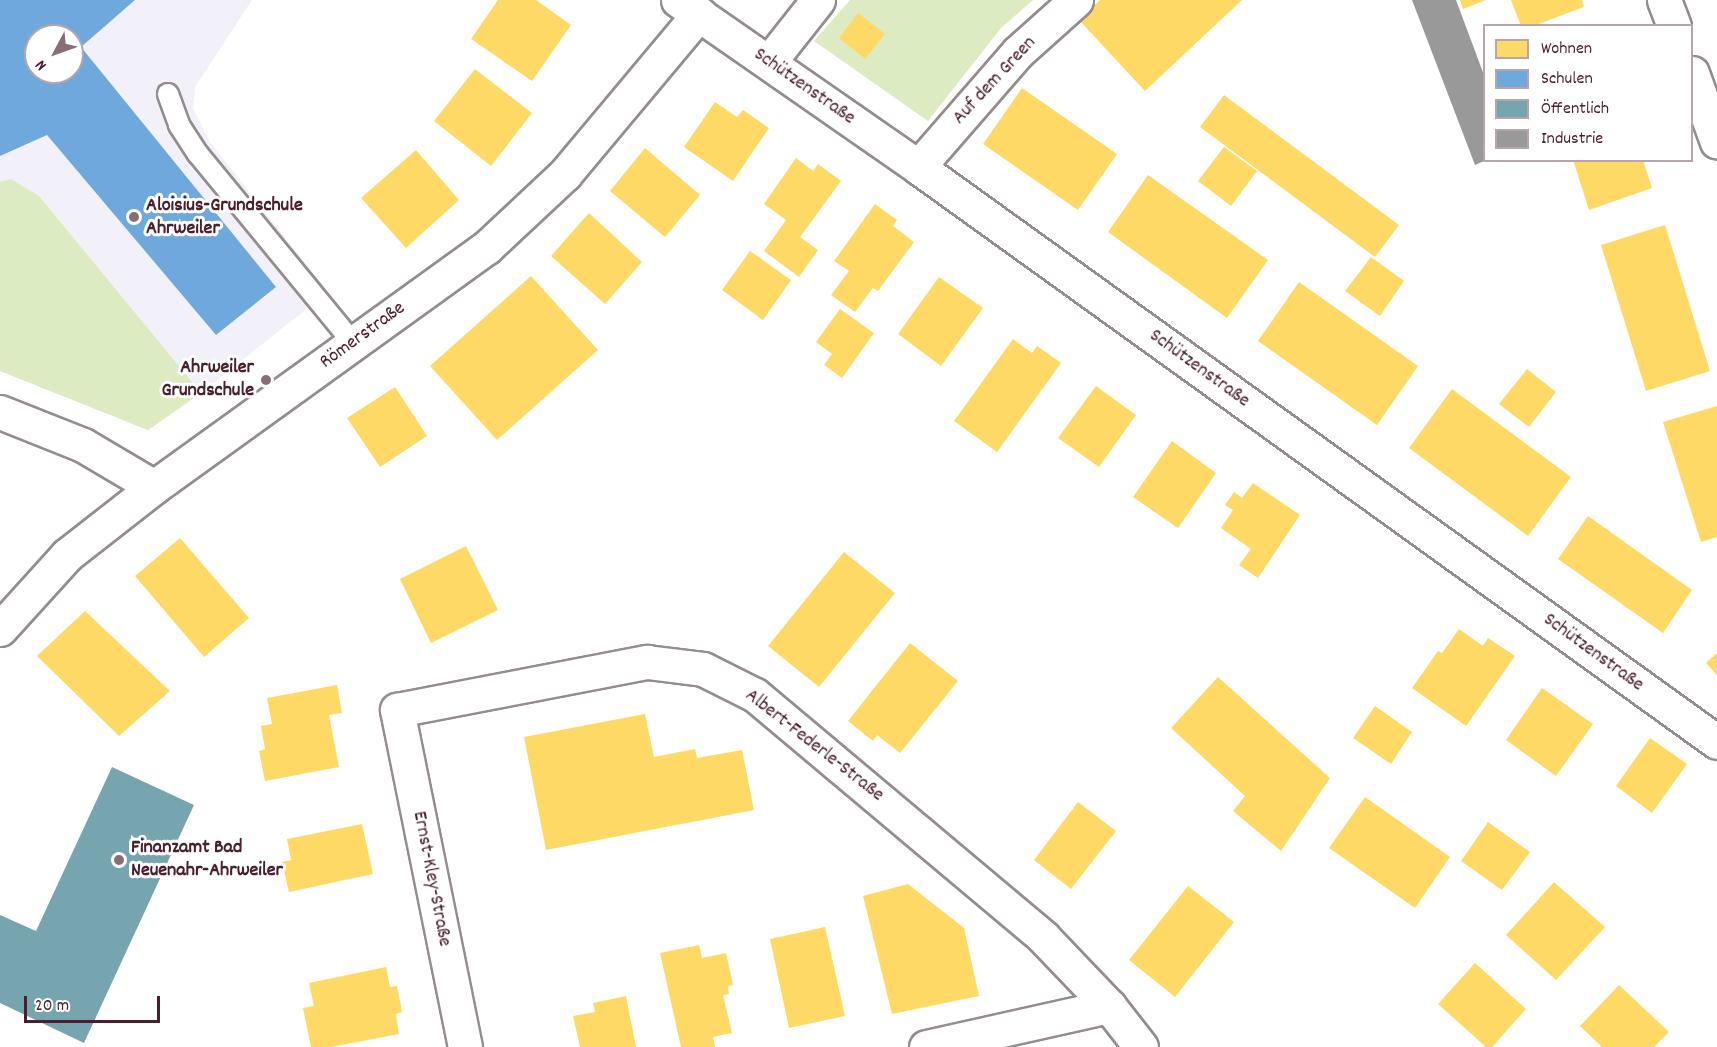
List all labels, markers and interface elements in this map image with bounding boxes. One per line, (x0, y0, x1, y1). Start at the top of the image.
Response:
north arrow (24, 24, 84, 84)
legend (1483, 24, 1693, 162)
street label: Auf dem Green (948, 32, 1042, 130)
text: Wohnen (1541, 37, 1592, 62)
street label: Schützenstraße (749, 43, 859, 131)
text: N (30, 54, 53, 75)
text: Schulen (1541, 67, 1593, 92)
text: Öffentlich (1541, 97, 1609, 122)
text: Industrie (1541, 127, 1603, 152)
place label: Aloisius-Grundschule Ahrweiler (146, 194, 303, 241)
marker: Aloisius-Grundschule Ahrweiler (127, 210, 141, 224)
street label: Römerstraße (316, 297, 410, 375)
street label: Schützenstraße (1144, 324, 1254, 414)
place label: Ahrweiler Grundschule (161, 356, 254, 403)
marker: Ahrweiler Grundschule (259, 373, 273, 387)
street label: Schützenstraße (1538, 608, 1648, 698)
street label: Albert-Federle-Straße (740, 684, 888, 808)
street label: Ernst-Kley-Straße (406, 809, 456, 949)
place label: Finanzamt Bad Neuenahr-Ahrweiler (131, 837, 283, 884)
marker: Finanzamt Bad Neuenahr-Ahrweiler (112, 853, 126, 867)
scale bar (27, 984, 164, 1022)
text: 20 m (35, 994, 69, 1019)

